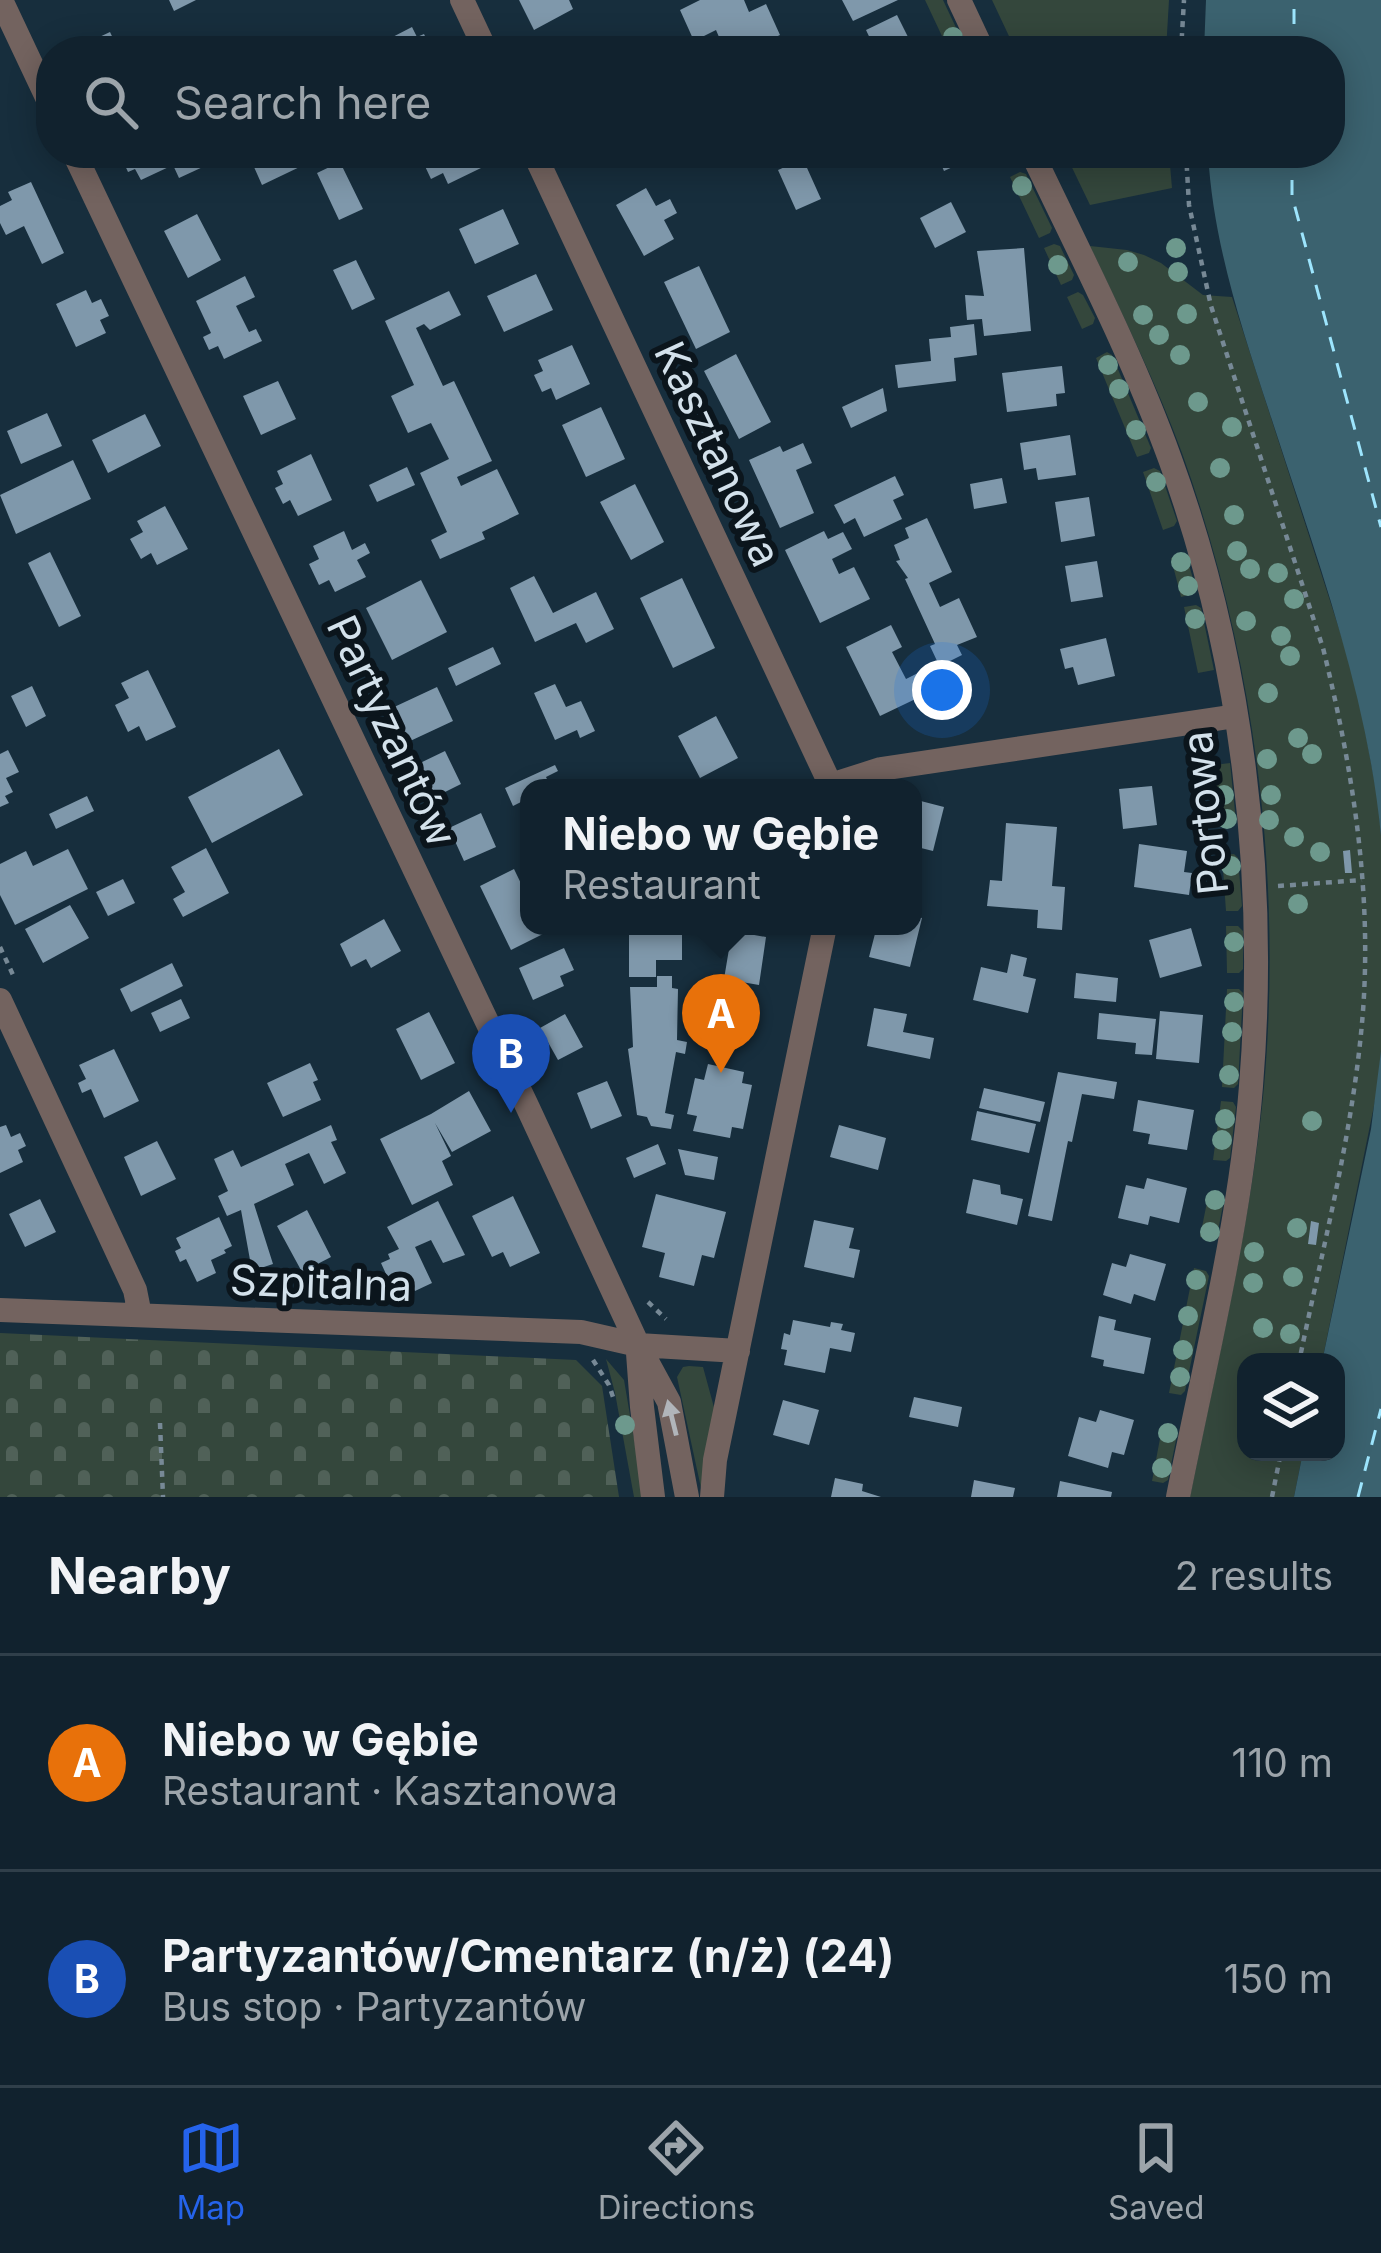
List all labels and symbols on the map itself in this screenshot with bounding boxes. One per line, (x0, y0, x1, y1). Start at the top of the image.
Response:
street label: Kasztanowa (644, 333, 793, 574)
street label: Partyzantów (317, 607, 468, 854)
your location (912, 660, 972, 720)
street label: Portowa (1171, 729, 1238, 897)
pin: A (682, 974, 760, 1073)
pin: B (472, 1014, 550, 1113)
street label: Szpitalna (229, 1254, 413, 1311)
one-way arrow (662, 1399, 681, 1436)

